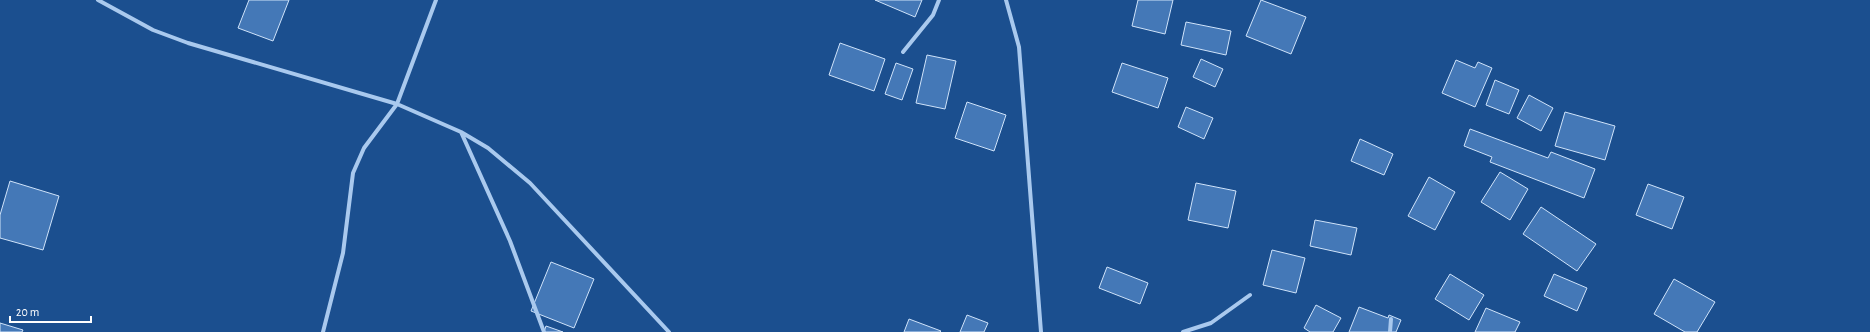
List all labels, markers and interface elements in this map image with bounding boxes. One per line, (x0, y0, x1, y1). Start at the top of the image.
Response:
scale bar (10, 298, 91, 324)
text: 20 m (16, 306, 39, 318)

